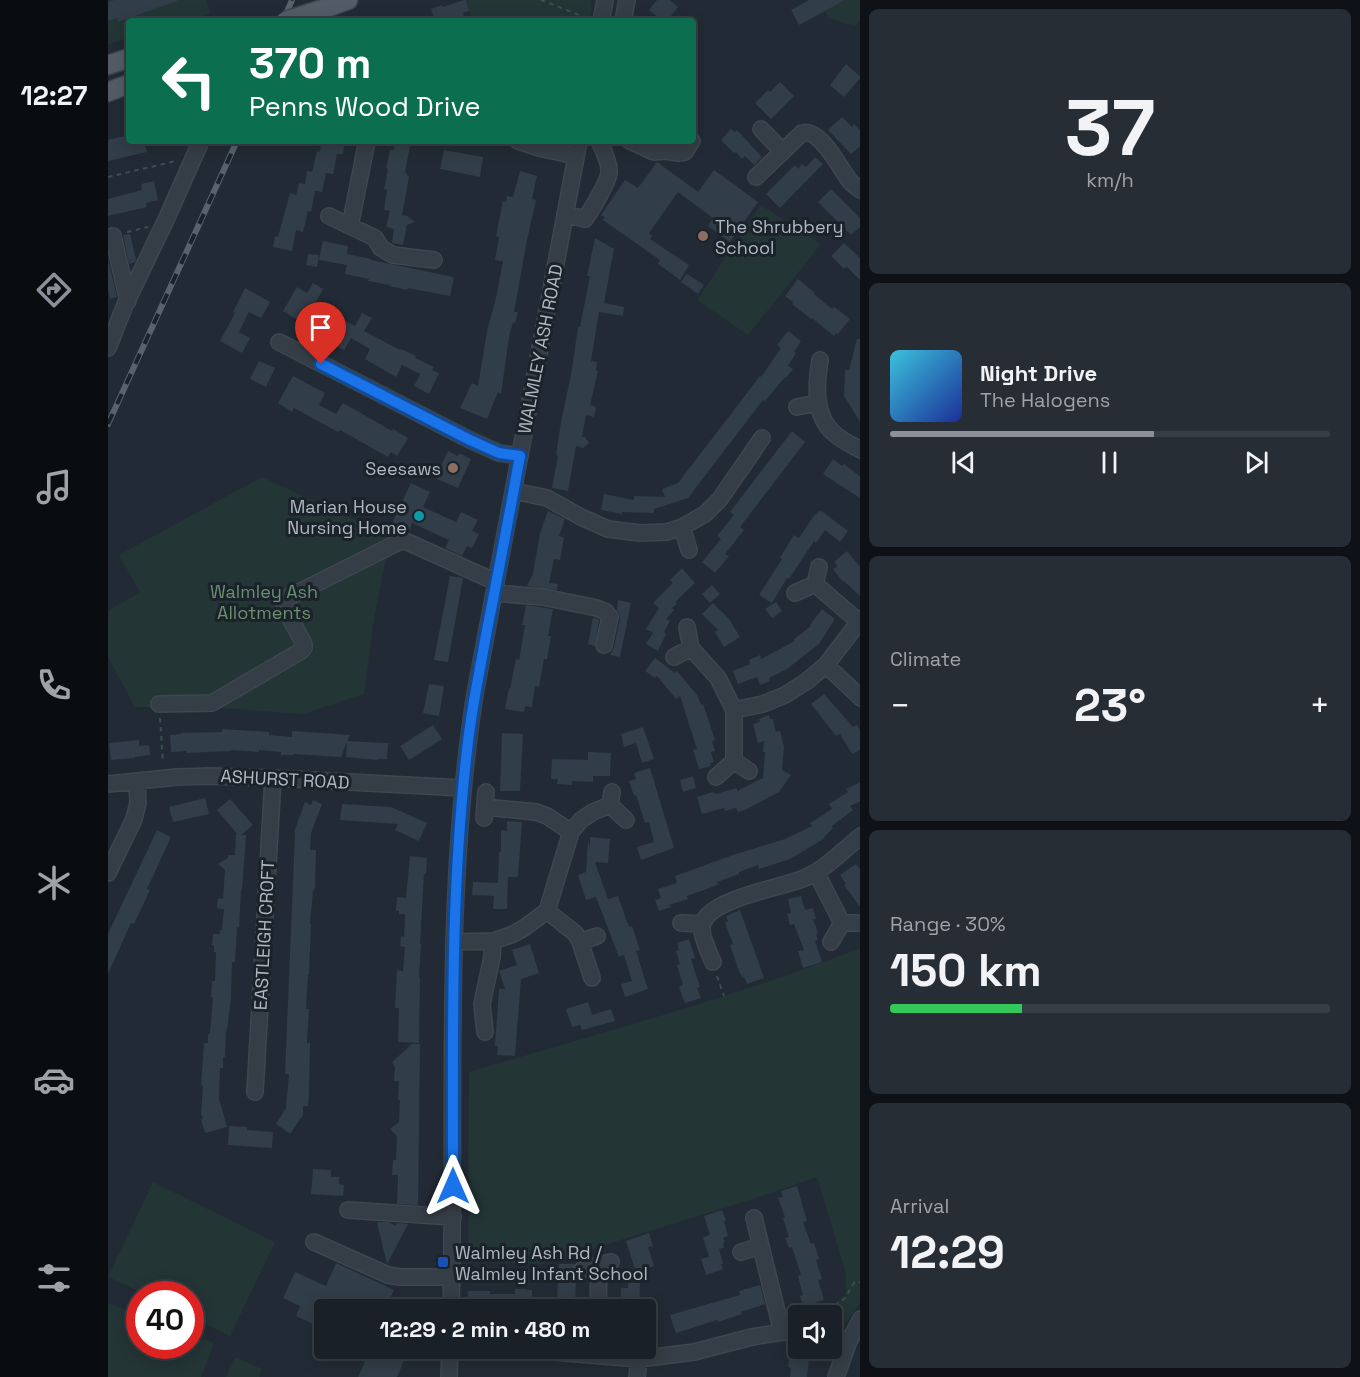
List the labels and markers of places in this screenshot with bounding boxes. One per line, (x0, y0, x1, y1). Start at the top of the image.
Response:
place label: The Shrubbery School (715, 215, 843, 259)
marker: The Shrubbery School (696, 229, 710, 243)
pin (295, 302, 346, 364)
place label: Seesaws (365, 457, 441, 480)
marker: Seesaws (446, 461, 460, 475)
place label: Marian House Nursing Home (287, 495, 407, 539)
marker: Marian House Nursing Home (412, 509, 426, 523)
place label: Walmley Ash Rd / Walmley Infant School (455, 1241, 648, 1285)
marker: Walmley Ash Rd / Walmley Infant School (436, 1255, 450, 1269)

